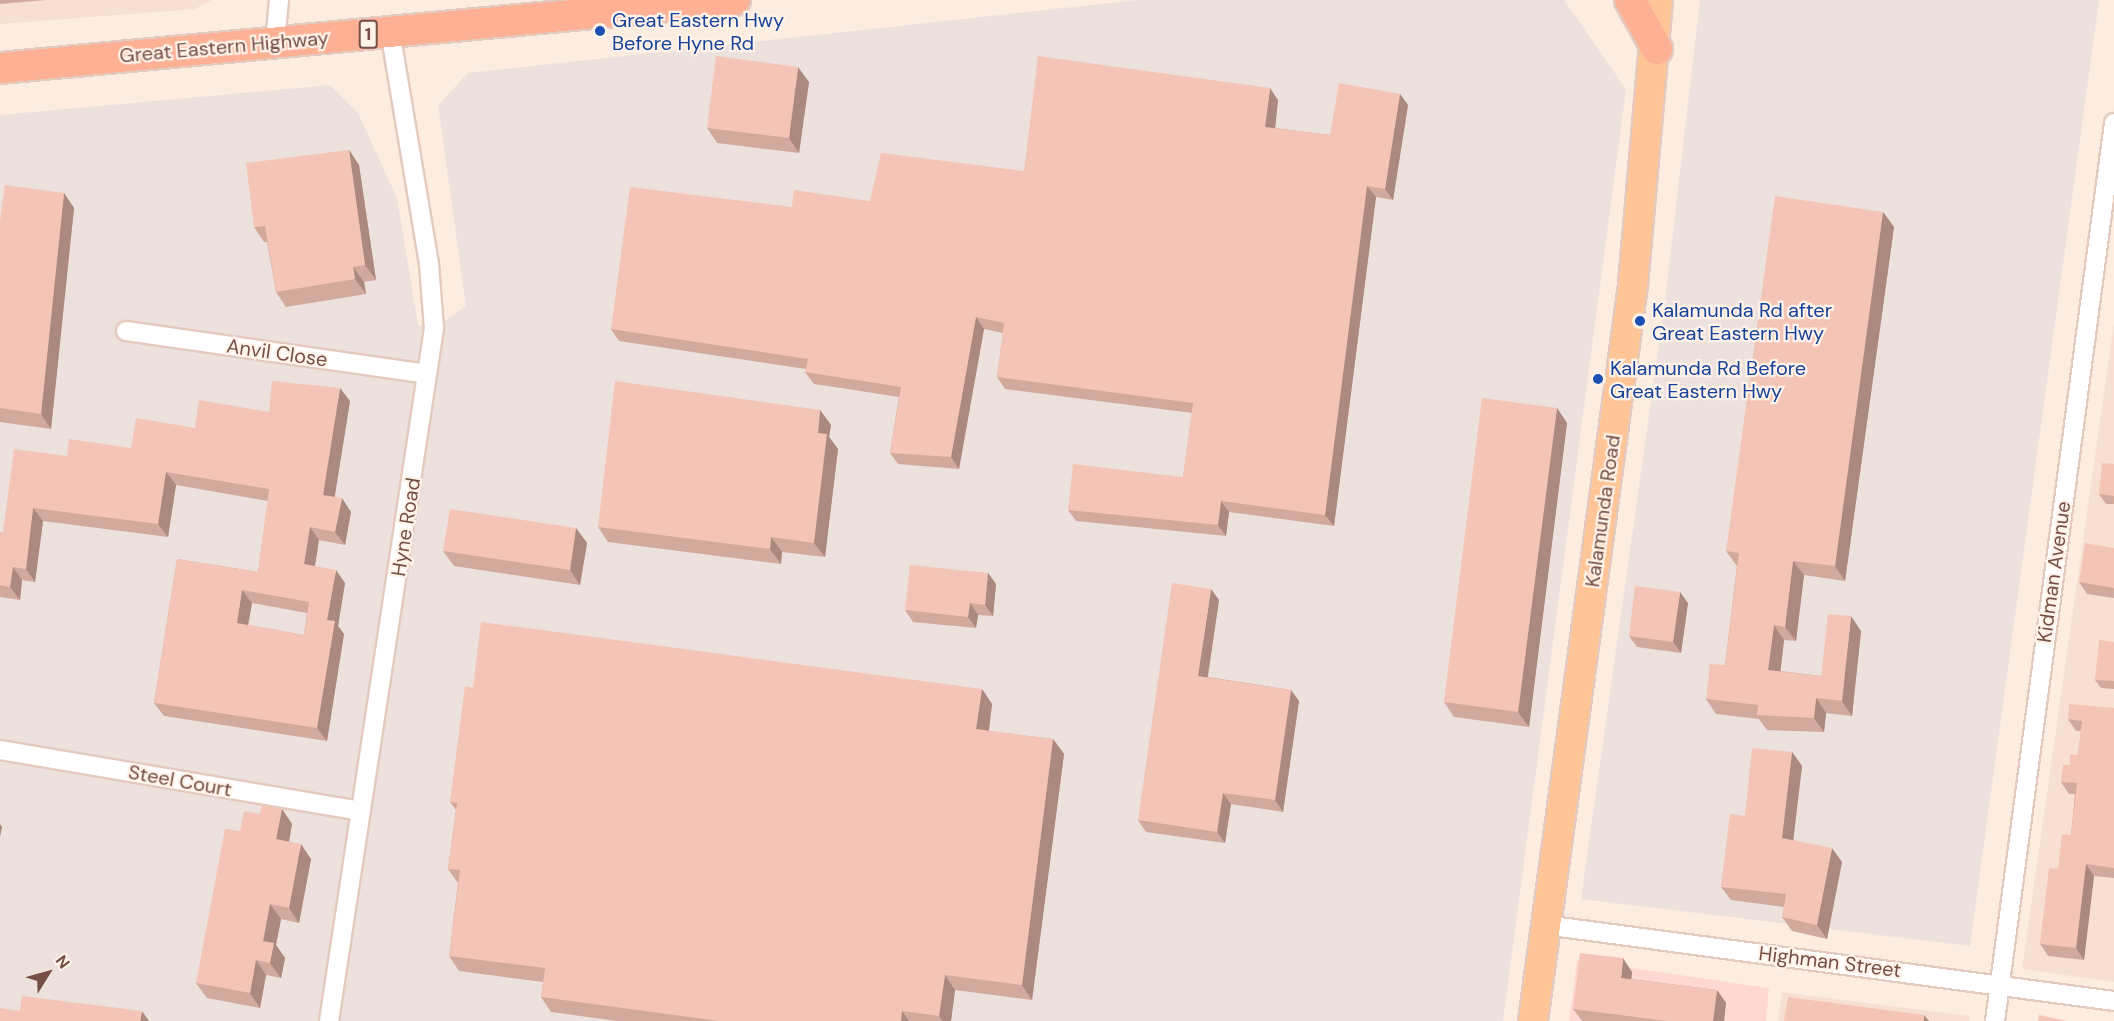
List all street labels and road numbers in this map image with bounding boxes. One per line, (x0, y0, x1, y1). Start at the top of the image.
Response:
road number: 1 (358, 19, 378, 49)
street label: Great Eastern Highway (118, 26, 330, 68)
street label: Anvil Close (225, 334, 329, 372)
street label: Kalamunda Road (1580, 433, 1626, 589)
street label: Hyne Road (386, 476, 426, 578)
street label: Kidman Avenue (2032, 500, 2076, 644)
street label: Steel Court (126, 760, 234, 802)
street label: Highman Street (1757, 941, 1903, 983)

